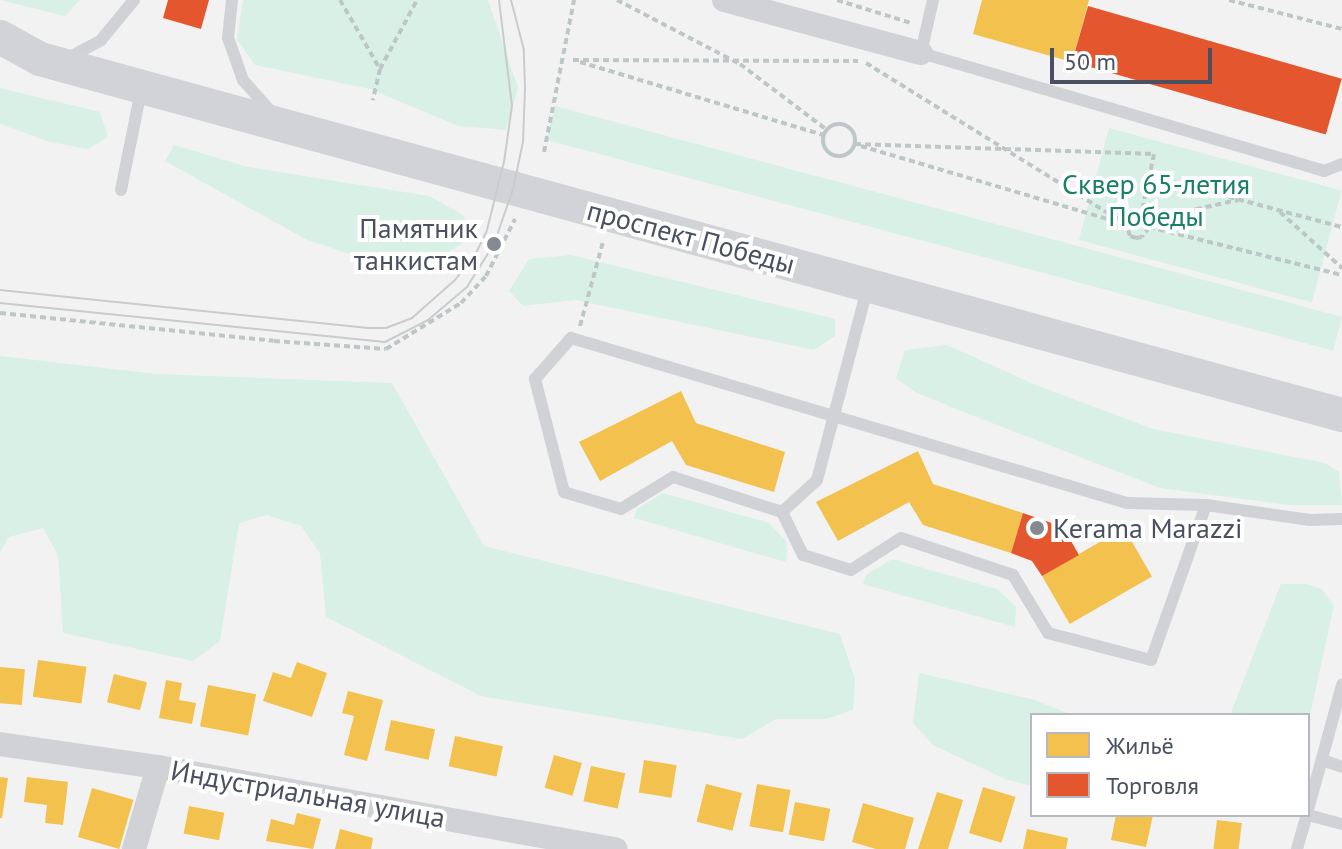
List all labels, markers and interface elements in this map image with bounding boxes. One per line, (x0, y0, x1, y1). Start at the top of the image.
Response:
scale bar (1054, 32, 1216, 82)
text: 50 m (1064, 46, 1116, 77)
park label: Сквер 65-летия Победы (1062, 167, 1250, 233)
street label: проспект Победы (583, 193, 799, 281)
place label: Памятник танкистам (354, 211, 478, 277)
marker: Памятник танкистам (485, 235, 503, 253)
place label: Kerama Marazzi (1053, 511, 1242, 545)
marker: Kerama Marazzi (1028, 519, 1046, 537)
legend (1030, 713, 1310, 817)
text: Жильё (1106, 730, 1174, 761)
street label: Индустриальная улица (168, 753, 448, 835)
text: Торговля (1106, 770, 1199, 801)

